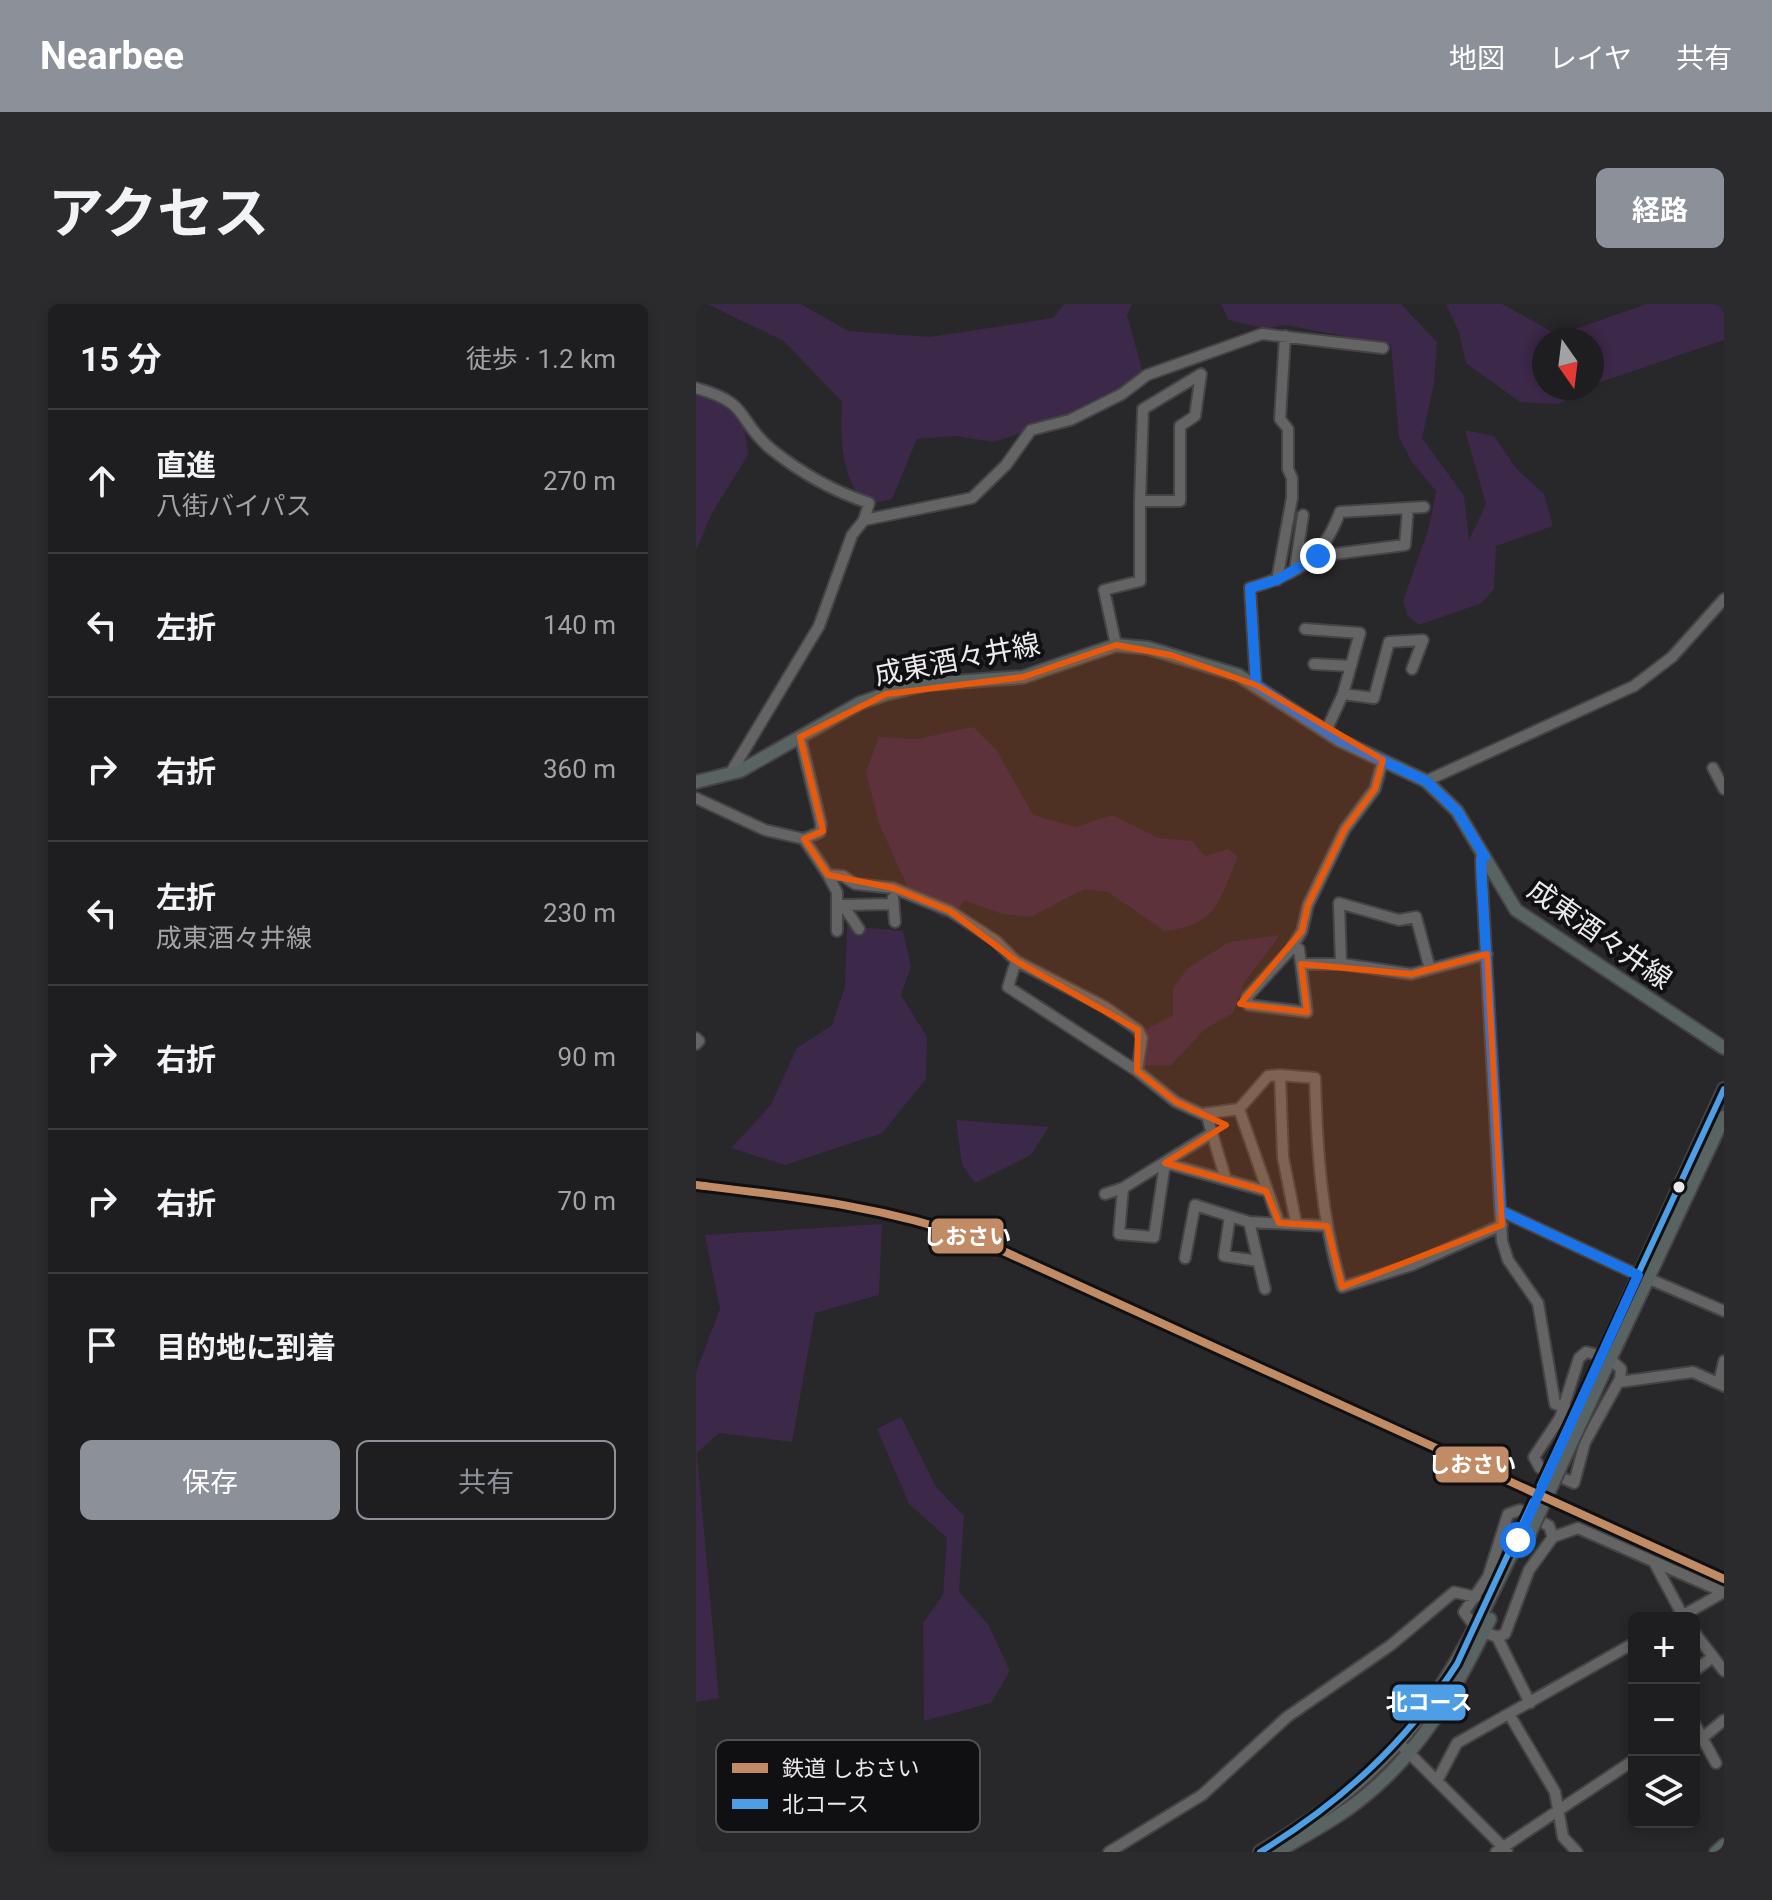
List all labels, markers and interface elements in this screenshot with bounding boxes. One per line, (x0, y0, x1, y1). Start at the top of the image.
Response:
text: Nearbee (40, 34, 184, 78)
text: 地図 (1449, 42, 1505, 75)
text: レイヤ (1549, 42, 1632, 75)
text: 共有 (1676, 42, 1732, 75)
button: 経路 (1596, 168, 1724, 248)
text: アクセス (48, 181, 269, 247)
north arrow (1532, 328, 1604, 400)
text: 15 分 (80, 339, 161, 379)
text: 徒歩 · 1.2 km (466, 344, 616, 374)
text: 直進 (156, 448, 216, 483)
icon: ahead (80, 459, 124, 503)
text: 270 m (543, 466, 616, 496)
text: 八街バイパス (156, 491, 311, 521)
route end (1300, 538, 1336, 574)
icon: left (80, 603, 124, 647)
text: 左折 (156, 610, 216, 645)
text: 140 m (543, 610, 616, 640)
street label: 成東酒々井線 (871, 627, 1043, 692)
icon: right (80, 747, 124, 791)
text: 右折 (156, 754, 216, 789)
text: 360 m (543, 754, 616, 784)
street label: 成東酒々井線 (1521, 873, 1678, 996)
text: 左折 (156, 880, 216, 915)
icon: left (80, 891, 124, 935)
text: 230 m (543, 898, 616, 928)
text: 成東酒々井線 (156, 923, 312, 953)
icon: right (80, 1035, 124, 1079)
text: 右折 (156, 1042, 216, 1077)
text: 90 m (558, 1042, 616, 1072)
icon: right (80, 1179, 124, 1223)
unlabelled marker (1671, 1179, 1687, 1195)
text: 右折 (156, 1186, 216, 1221)
text: 70 m (558, 1186, 616, 1216)
line badge: しおさい (930, 1217, 1005, 1255)
text: しおさい (923, 1224, 1011, 1249)
icon: arrive (80, 1323, 124, 1367)
text: 目的地に到着 (156, 1330, 336, 1365)
button: 保存 (80, 1440, 340, 1520)
button: 共有 (356, 1440, 616, 1520)
line badge: しおさい (1434, 1445, 1510, 1484)
text: しおさい (1428, 1452, 1516, 1477)
route start (1500, 1522, 1536, 1558)
map controls (1628, 1612, 1700, 1828)
button: + (1628, 1612, 1700, 1684)
line badge: 北コース (1391, 1683, 1467, 1722)
button: − (1628, 1684, 1700, 1756)
text: 北コース (1386, 1690, 1472, 1715)
legend (716, 1740, 980, 1832)
text: 鉄道 しおさい (782, 1756, 919, 1781)
button: layers (1628, 1756, 1700, 1828)
text: 北コース (782, 1792, 869, 1817)

